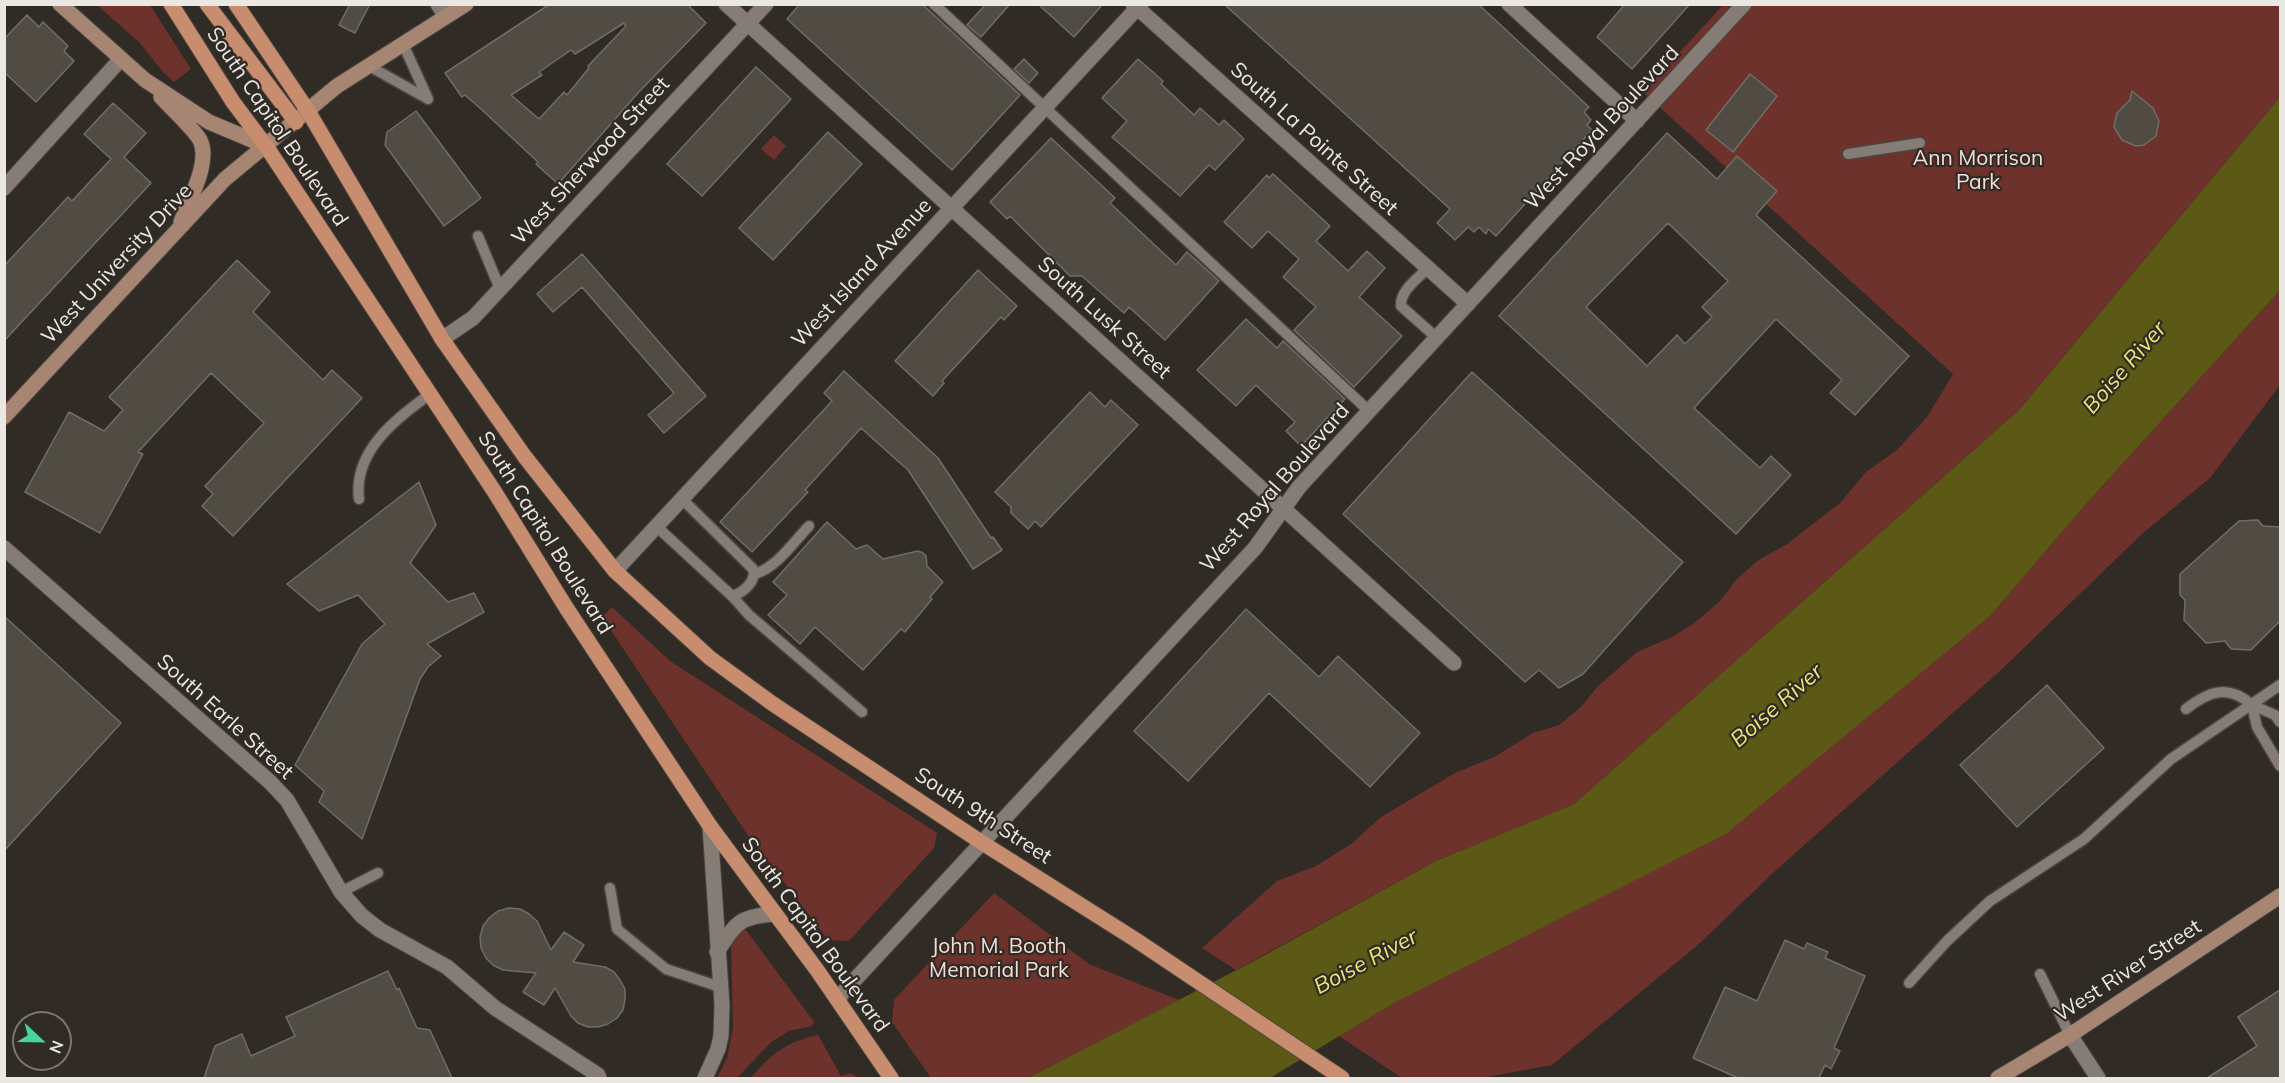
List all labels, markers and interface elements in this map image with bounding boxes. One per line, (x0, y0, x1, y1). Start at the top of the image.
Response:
street label: South Capitol Boulevard (201, 23, 353, 231)
street label: West Royal Boulevard (1519, 41, 1685, 215)
street label: South La Pointe Street (1225, 57, 1403, 221)
street label: West Sherwood Street (507, 72, 675, 250)
park label: Ann Morrison Park (1913, 146, 2043, 196)
street label: West University Drive (36, 179, 198, 349)
street label: West Island Avenue (787, 194, 937, 352)
street label: South Lusk Street (1032, 252, 1176, 384)
water label: Boise River (2078, 317, 2172, 419)
street label: West Royal Boulevard (1195, 399, 1355, 577)
street label: South Capitol Boulevard (472, 427, 618, 639)
street label: South Earle Street (152, 649, 298, 785)
water label: Boise River (1726, 659, 1828, 753)
street label: South 9th Street (910, 762, 1056, 870)
street label: South Capitol Boulevard (736, 833, 894, 1037)
street label: West River Street (2050, 914, 2206, 1028)
water label: Boise River (1310, 924, 1422, 1000)
park label: John M. Booth Memorial Park (929, 934, 1069, 984)
north arrow (12, 1011, 72, 1071)
text: N (45, 1038, 68, 1056)

